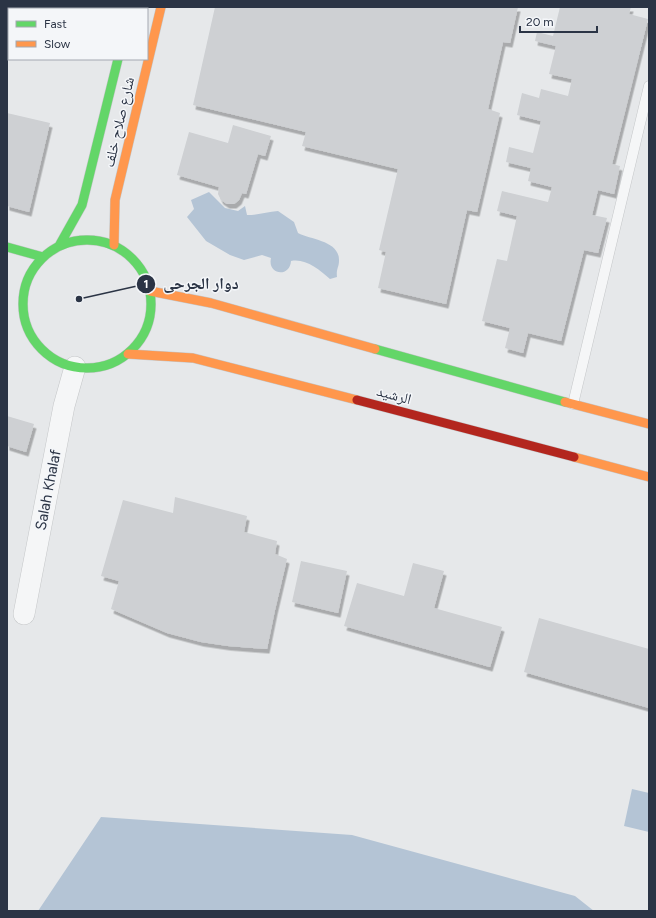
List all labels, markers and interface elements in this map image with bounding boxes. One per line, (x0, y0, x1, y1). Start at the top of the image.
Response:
legend (8, 8, 148, 60)
scale bar (520, 8, 597, 34)
text: 20 m (526, 15, 554, 29)
text: Fast (44, 17, 67, 31)
text: Slow (44, 37, 71, 51)
street label: شارع صلاح خلف (100, 75, 139, 169)
callout: دوار الجرحى (136, 270, 247, 298)
text: دوار الجرحى (163, 274, 239, 293)
text: 1 (143, 277, 149, 291)
street label: الرشيد (375, 382, 413, 408)
street label: Salah Khalaf (31, 448, 65, 532)

